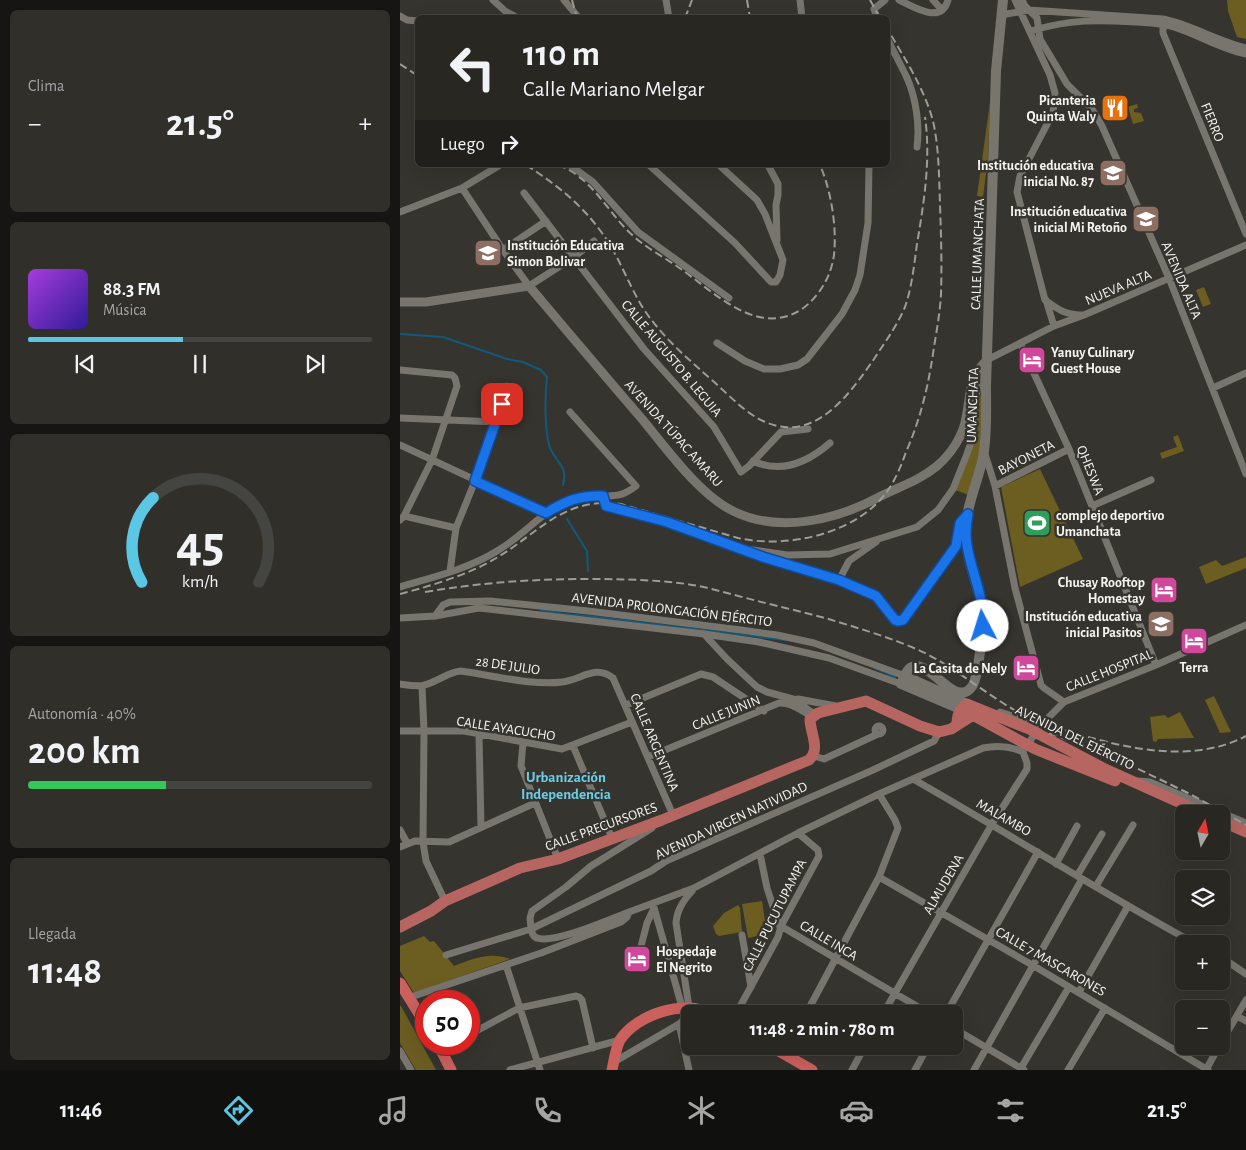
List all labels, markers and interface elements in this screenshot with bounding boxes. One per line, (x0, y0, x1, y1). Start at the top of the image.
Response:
icon: left (440, 35, 505, 100)
text: 110 m (523, 37, 600, 72)
text: Clima (28, 78, 64, 94)
text: Calle Mariano Melgar (523, 78, 704, 100)
restaurant icon: Picanteria Quinta Waly (1100, 93, 1130, 123)
place label: Picanteria Quinta Waly (1026, 94, 1097, 124)
street label: FIERRO (1198, 101, 1226, 144)
text: 21.5° (166, 105, 234, 143)
text: − (28, 110, 41, 138)
text: + (359, 110, 372, 138)
icon: right (495, 130, 523, 158)
text: Luego (440, 135, 485, 154)
school or university icon: Institución educativa inicial No. 87 (1098, 158, 1128, 188)
place label: Institución educativa inicial No. 87 (977, 159, 1094, 189)
street label: CALLE UMANCHATA (969, 198, 987, 310)
school or university icon: Institución educativa inicial Mi Retoño (1131, 204, 1161, 234)
place label: Institución educativa inicial Mi Retoño (1010, 205, 1127, 235)
school or university icon: Institución Educativa Simon Bolivar (473, 238, 503, 268)
place label: Institución Educativa Simon Bolivar (507, 239, 625, 269)
street label: AVENIDA ALTA (1159, 240, 1204, 321)
street label: NUEVA ALTA (1083, 268, 1154, 308)
text: 88.3 FM (103, 280, 161, 299)
street label: CALLE AUGUSTO B. LEGUIA (618, 298, 724, 420)
text: Música (103, 302, 147, 318)
hotel icon: Yanuy Culinary Guest House (1017, 345, 1047, 375)
place label: Yanuy Culinary Guest House (1051, 346, 1135, 376)
icon: previous (71, 350, 99, 378)
icon: pause (186, 350, 214, 378)
icon: next (301, 350, 329, 378)
street label: UMANCHATA (965, 367, 981, 443)
street label: AVENIDA TÚPAC AMARU (622, 376, 727, 490)
pin (481, 383, 523, 425)
icon: arrive (488, 390, 516, 418)
street label: BAYONETA (996, 438, 1057, 478)
street label: QHESWA (1074, 444, 1106, 497)
sports icon: complejo deportivo Umanchata (1022, 508, 1052, 538)
place label: complejo deportivo Umanchata (1056, 509, 1165, 539)
text: 45 (176, 519, 224, 571)
text: km/h (182, 573, 218, 591)
hotel icon: Chusay Rooftop Homestay (1149, 575, 1179, 605)
place label: Chusay Rooftop Homestay (1058, 576, 1146, 606)
street label: AVENIDA PROLONGACIÓN EJÉRCITO (571, 588, 773, 629)
position arrow (956, 599, 1008, 651)
school or university icon: Institución educativa inicial Pasitos (1146, 609, 1176, 639)
place label: Institución educativa inicial Pasitos (1025, 610, 1142, 640)
hotel icon: Terra (1179, 626, 1209, 656)
street label: CALLE HOSPITAL (1064, 647, 1155, 695)
hotel icon: La Casita de Nely (1011, 653, 1041, 683)
street label: 28 DE JULIO (475, 655, 541, 677)
place label: Terra (1179, 661, 1209, 675)
place label: La Casita de Nely (913, 662, 1008, 676)
street label: CALLE ARGENTINA (627, 692, 681, 793)
street label: CALLE JUNIN (690, 693, 762, 733)
street label: AVENIDA DEL EJÉRCITO (1013, 700, 1138, 773)
text: Autonomía · 40% (28, 706, 136, 722)
street label: CALLE AYACUCHO (456, 714, 556, 744)
text: 200 km (28, 733, 141, 771)
district label: Urbanización Independencia (521, 770, 611, 802)
street label: AVENIDA VIRGEN NATIVIDAD (653, 779, 810, 862)
street label: MALAMBO (974, 797, 1033, 839)
street label: CALLE PRECURSORES (543, 800, 659, 854)
north arrow (1175, 805, 1230, 860)
map controls (1175, 805, 1230, 1055)
street label: ALMUDENA (921, 852, 967, 917)
street label: CALLE PUCUTUPAMPA (740, 857, 809, 974)
button: layers (1175, 870, 1230, 925)
street label: CALLE INCA (797, 918, 860, 963)
street label: CALLE 7 MASCARONES (993, 925, 1108, 999)
text: Llegada (28, 926, 76, 942)
button: + (1175, 935, 1230, 990)
hotel icon: Hospedaje El Negrito (622, 944, 652, 974)
place label: Hospedaje El Negrito (656, 945, 717, 975)
text: 11:48 (28, 953, 102, 991)
speed limit sign: 50 (415, 990, 480, 1055)
button: − (1175, 1000, 1230, 1055)
text: 11:48 · 2 min · 780 m (750, 1020, 894, 1039)
icon: directions (221, 1093, 256, 1128)
icon: music (376, 1093, 411, 1128)
icon: phone (530, 1093, 565, 1128)
icon: climate (684, 1093, 719, 1128)
icon: car (839, 1093, 874, 1128)
icon: filters (993, 1093, 1028, 1128)
text: 11:46 (60, 1099, 102, 1121)
text: 21.5° (1147, 1099, 1186, 1121)

